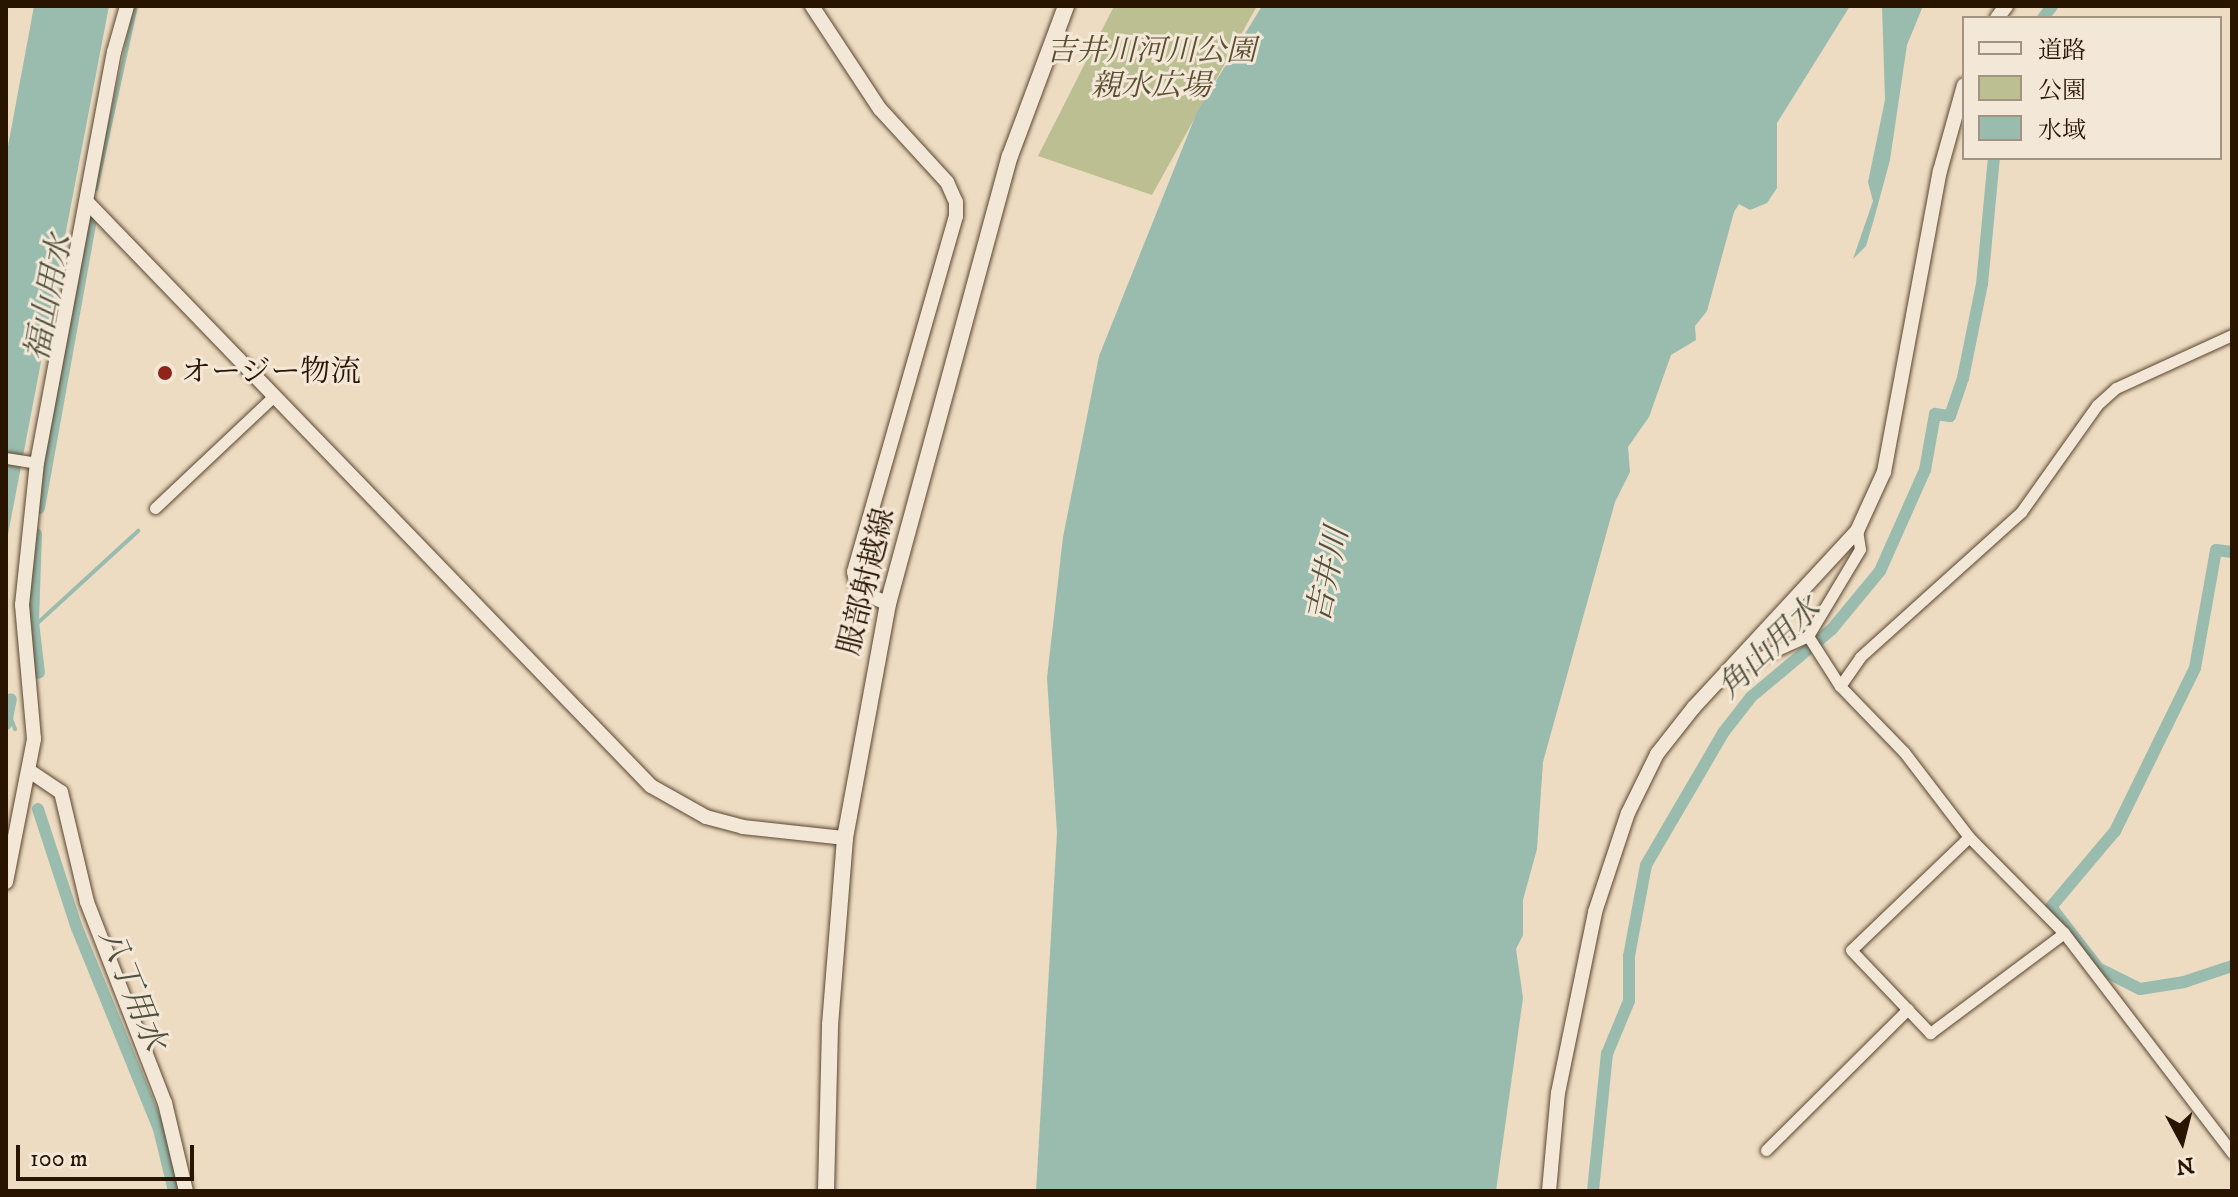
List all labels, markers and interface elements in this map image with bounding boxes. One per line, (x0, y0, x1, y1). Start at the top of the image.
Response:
legend (1962, 16, 2222, 160)
park label: 吉井川河川公園 親水広場 (1046, 34, 1256, 104)
text: 道路 (2038, 36, 2086, 66)
text: 公園 (2038, 76, 2086, 106)
text: 水域 (2038, 116, 2086, 146)
water label: 福山用水 (19, 232, 81, 364)
place label: オージー物流 (181, 355, 361, 391)
marker: オージー物流 (156, 364, 174, 382)
street label: 服部射越線 (832, 505, 904, 659)
water label: 吉井川 (1300, 524, 1358, 626)
water label: 角山用水 (1711, 591, 1829, 707)
water label: 八丁用水 (89, 923, 173, 1057)
north arrow (2142, 1101, 2222, 1181)
scale bar (20, 1129, 198, 1179)
text: 100 m (30, 1144, 88, 1174)
text: N (2174, 1151, 2196, 1180)

